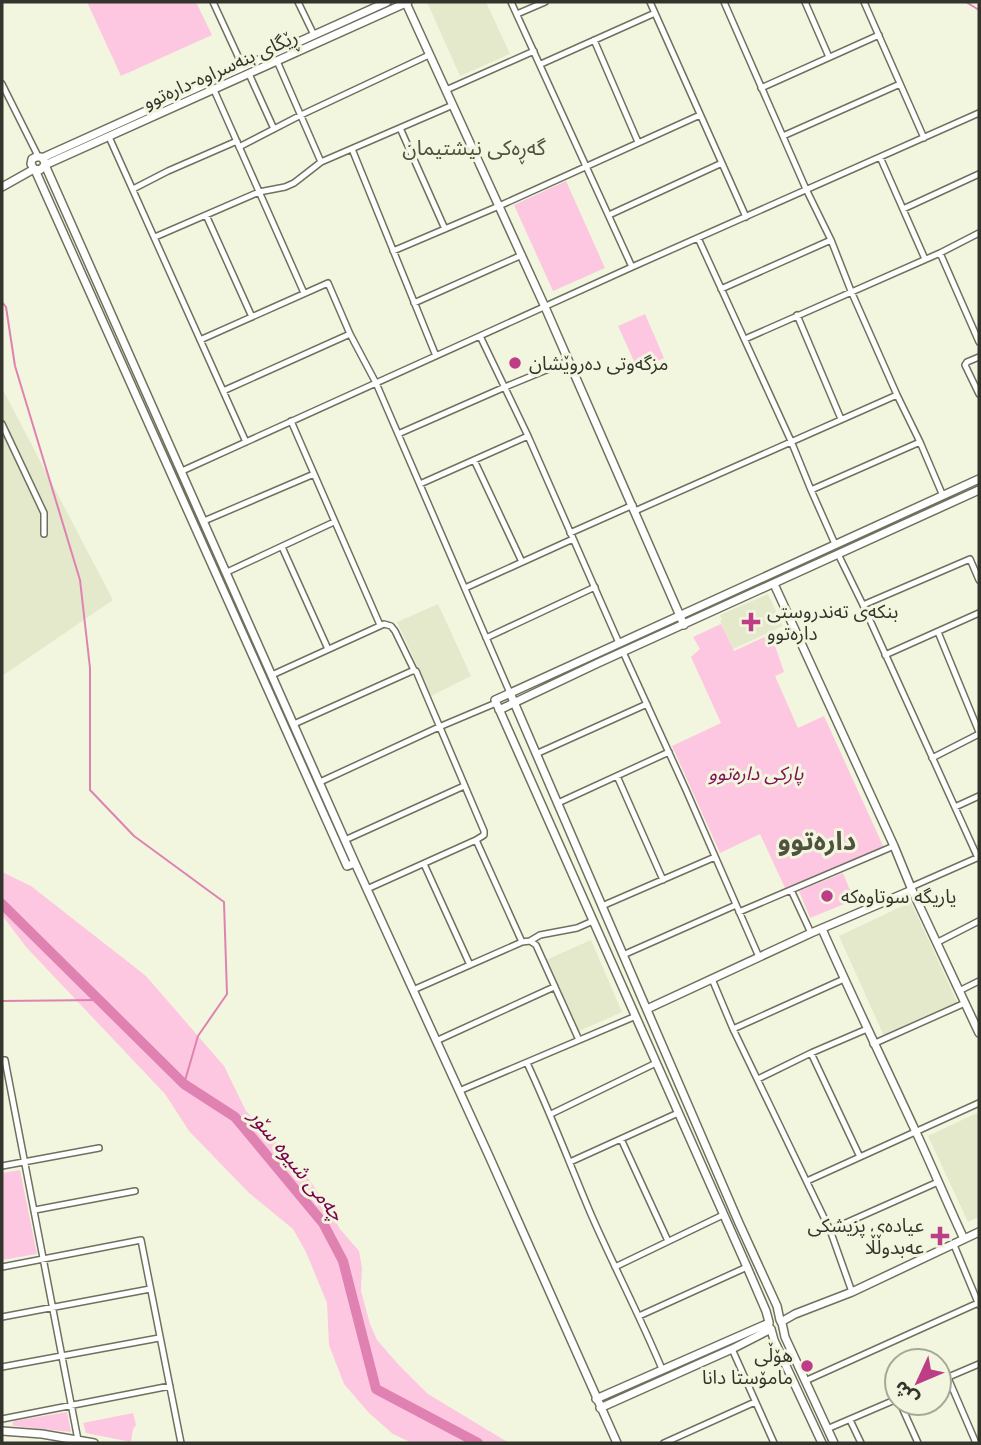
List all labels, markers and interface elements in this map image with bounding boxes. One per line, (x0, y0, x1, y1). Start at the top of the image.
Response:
street label: ڕێگای بنەسراوە-دارەتوو (136, 18, 305, 122)
district label: گەڕەکی نیشتیمان (402, 126, 546, 170)
place label: مزگەوتی دەروێشان (529, 344, 669, 384)
marker: مزگەوتی دەروێشان (507, 355, 523, 371)
place label: بنکەی تەندروستی دارەتوو (767, 592, 898, 654)
marker: بنکەی تەندروستی دارەتوو (741, 612, 761, 632)
park label: پارکی دارەتوو (709, 754, 804, 794)
district label: دارەتوو (778, 814, 856, 869)
place label: یاریگە سوتاوەکە (841, 877, 956, 917)
marker: یاریگە سوتاوەکە (819, 888, 835, 904)
water label: چەمی شیوە سۆر (236, 1096, 358, 1232)
place label: عیادەی پزیشکی عەبدوڵڵا (808, 1206, 924, 1268)
marker: عیادەی پزیشکی عەبدوڵڵا (930, 1226, 950, 1246)
place label: هۆڵی مامۆستا دانا (702, 1336, 793, 1398)
north arrow (883, 1347, 953, 1417)
marker: هۆڵی مامۆستا دانا (799, 1358, 815, 1374)
text: ش (883, 1370, 930, 1416)

